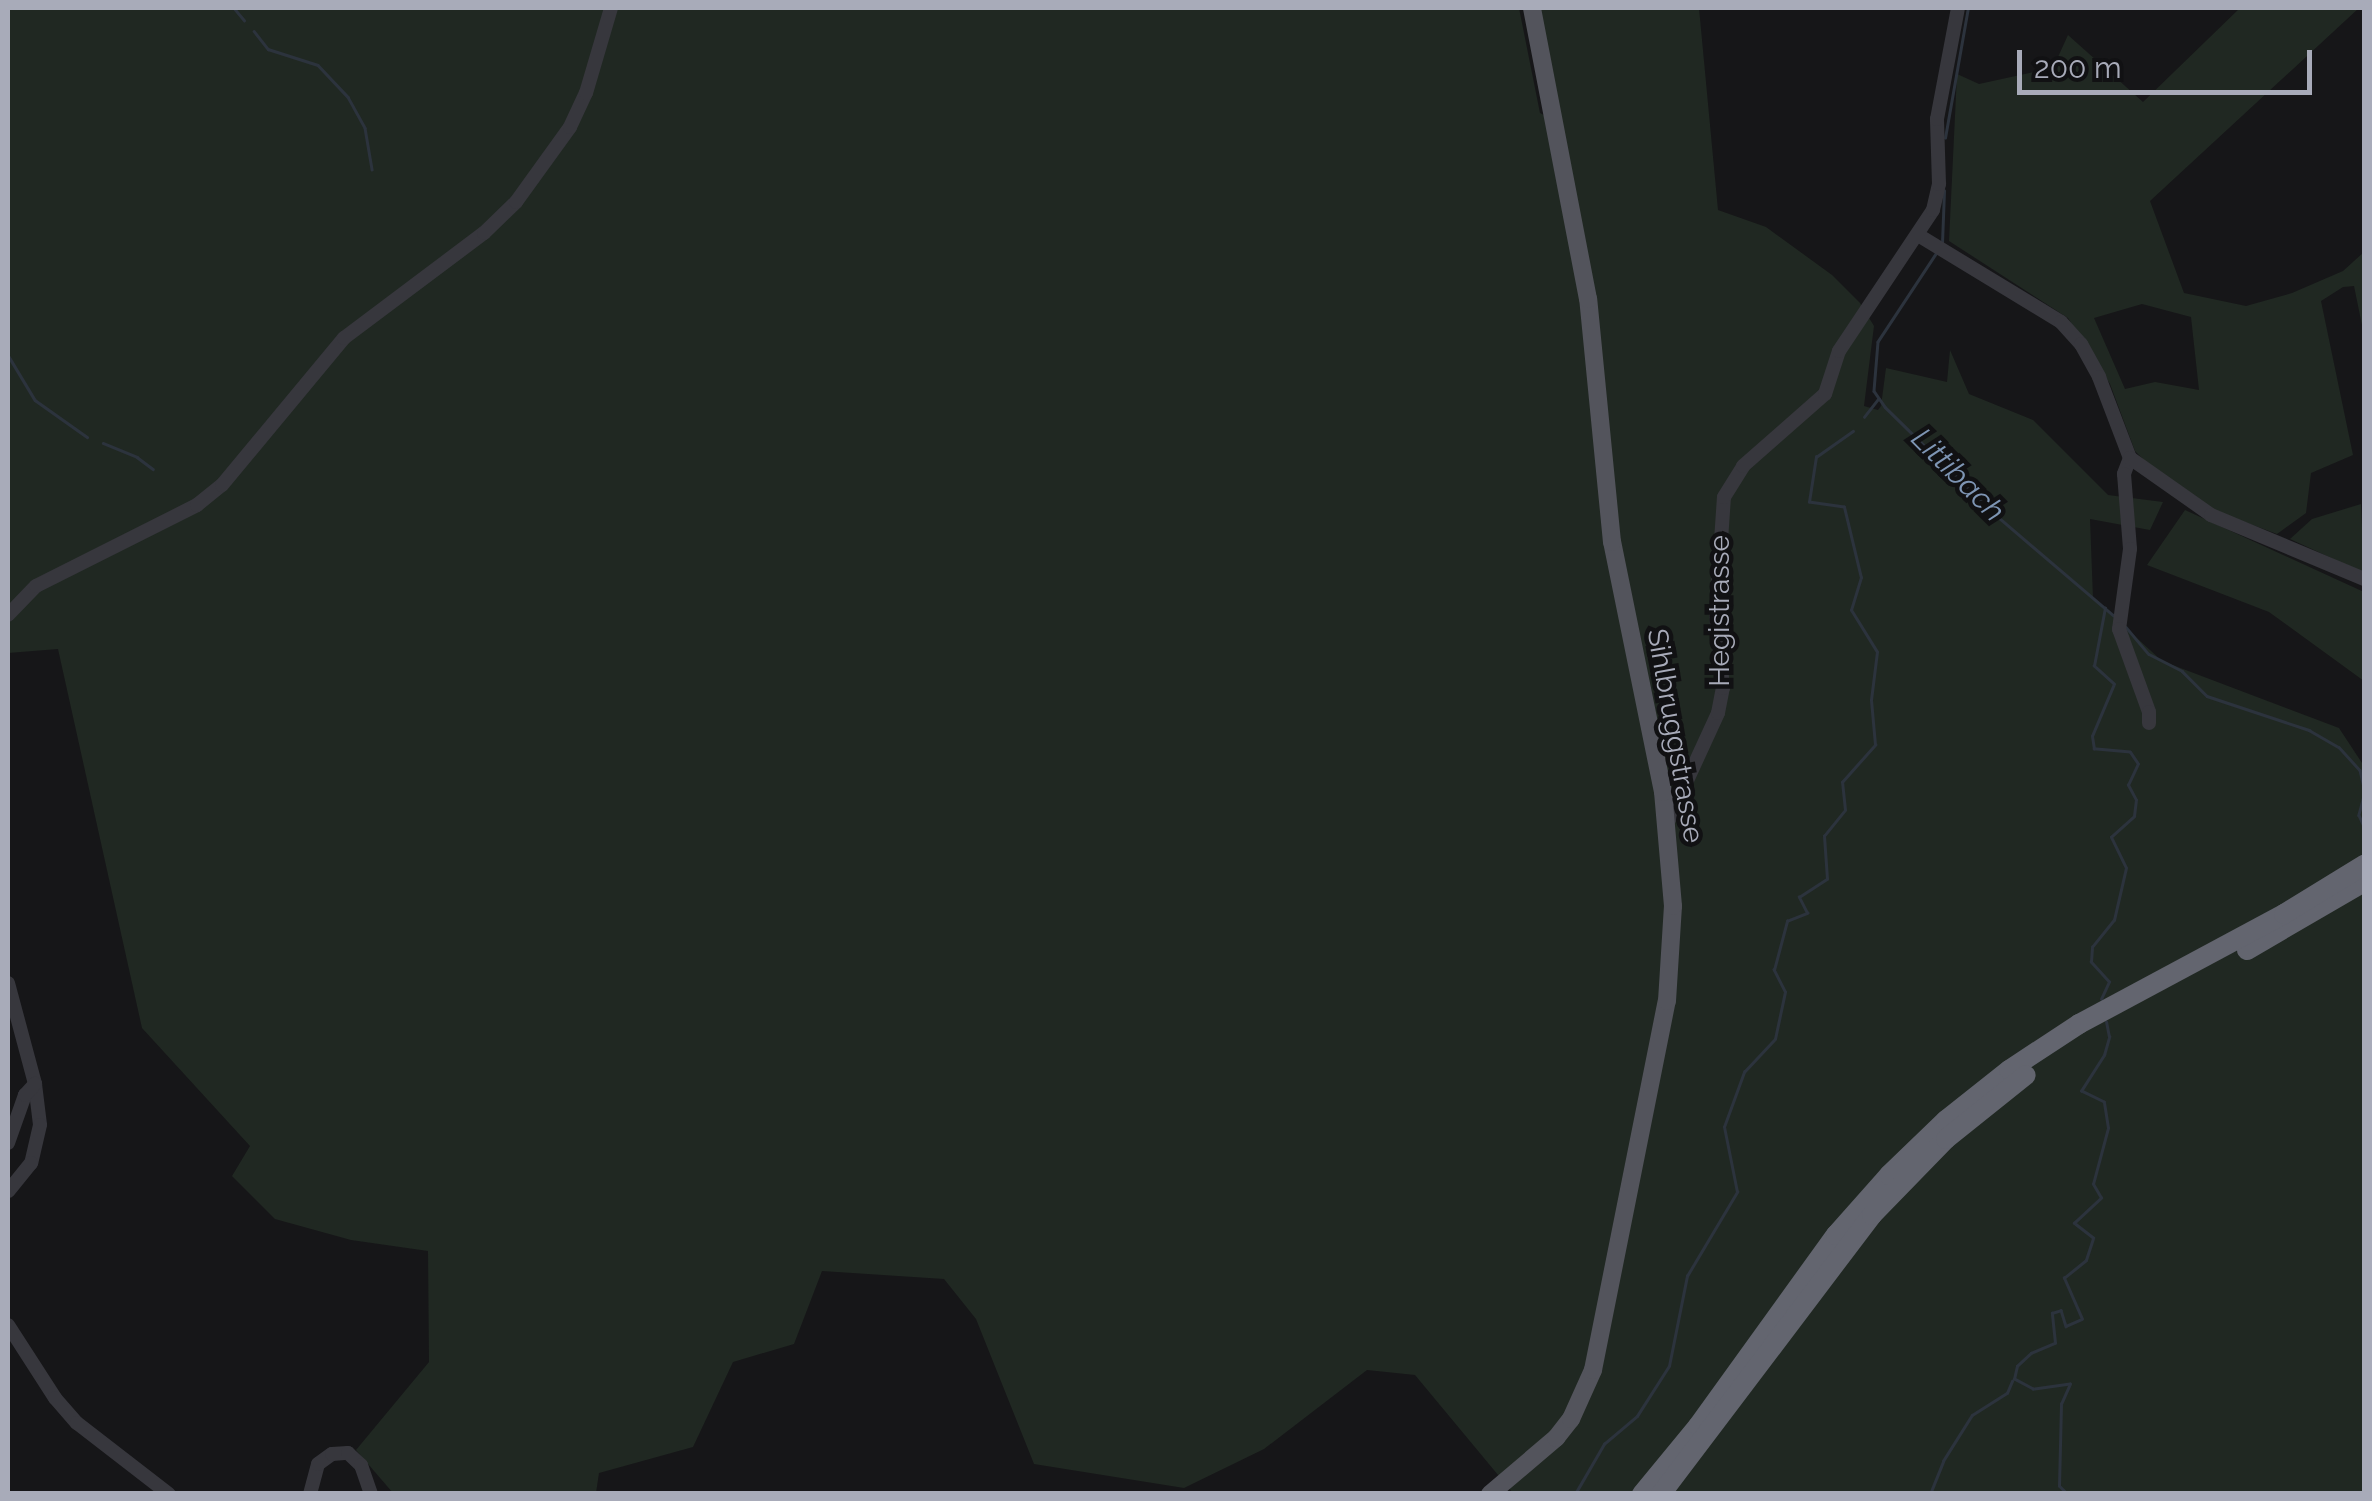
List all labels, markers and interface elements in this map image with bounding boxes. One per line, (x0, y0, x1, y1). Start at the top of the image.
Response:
scale bar (2022, 30, 2317, 92)
text: 200 m (2034, 50, 2122, 85)
water label: Littibach (1904, 421, 2012, 529)
street label: Hegistrasse (1703, 535, 1737, 687)
street label: Sihlbruggstrasse (1640, 626, 1710, 846)

